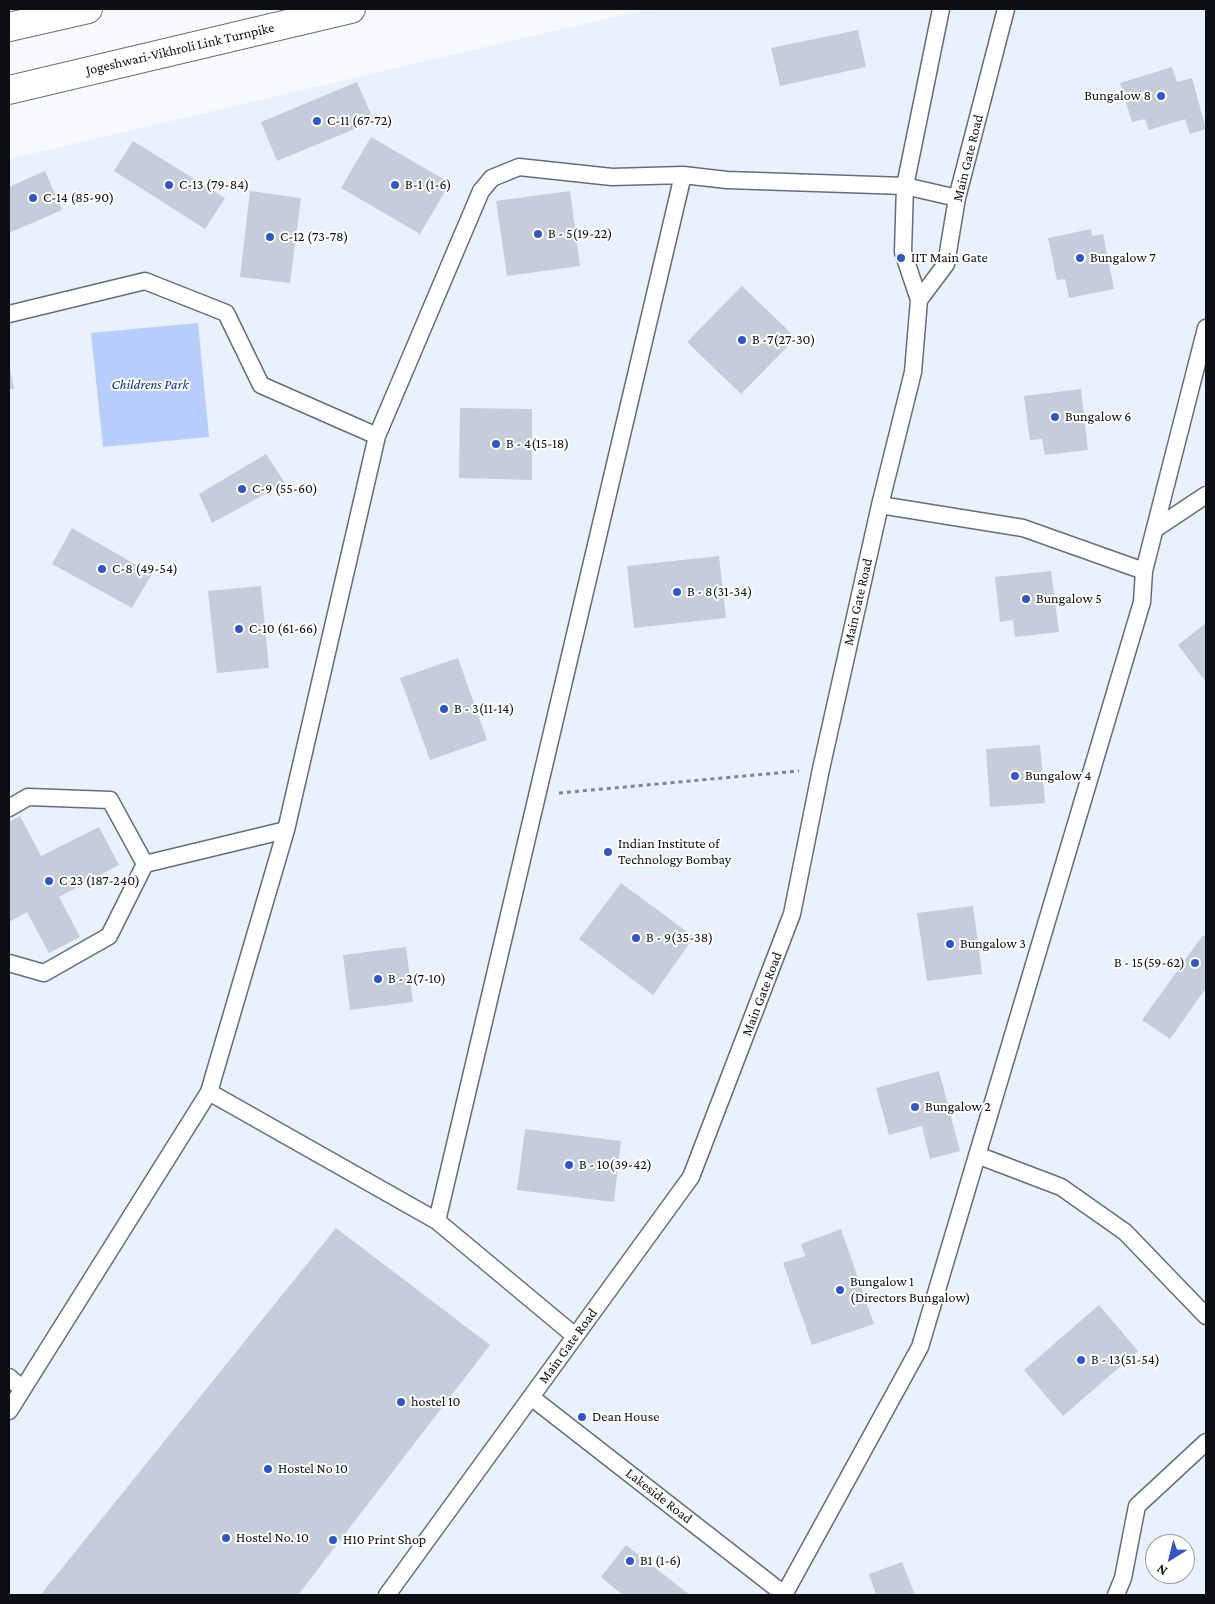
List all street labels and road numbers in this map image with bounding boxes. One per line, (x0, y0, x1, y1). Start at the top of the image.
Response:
street label: Jogeshwari-Vikhroli Link Turnpike (84, 19, 276, 79)
street label: Main Gate Road (949, 113, 987, 203)
street label: Main Gate Road (840, 557, 876, 647)
street label: Main Gate Road (738, 949, 786, 1039)
street label: Main Gate Road (535, 1305, 601, 1387)
street label: Lakeside Road (622, 1465, 696, 1527)

